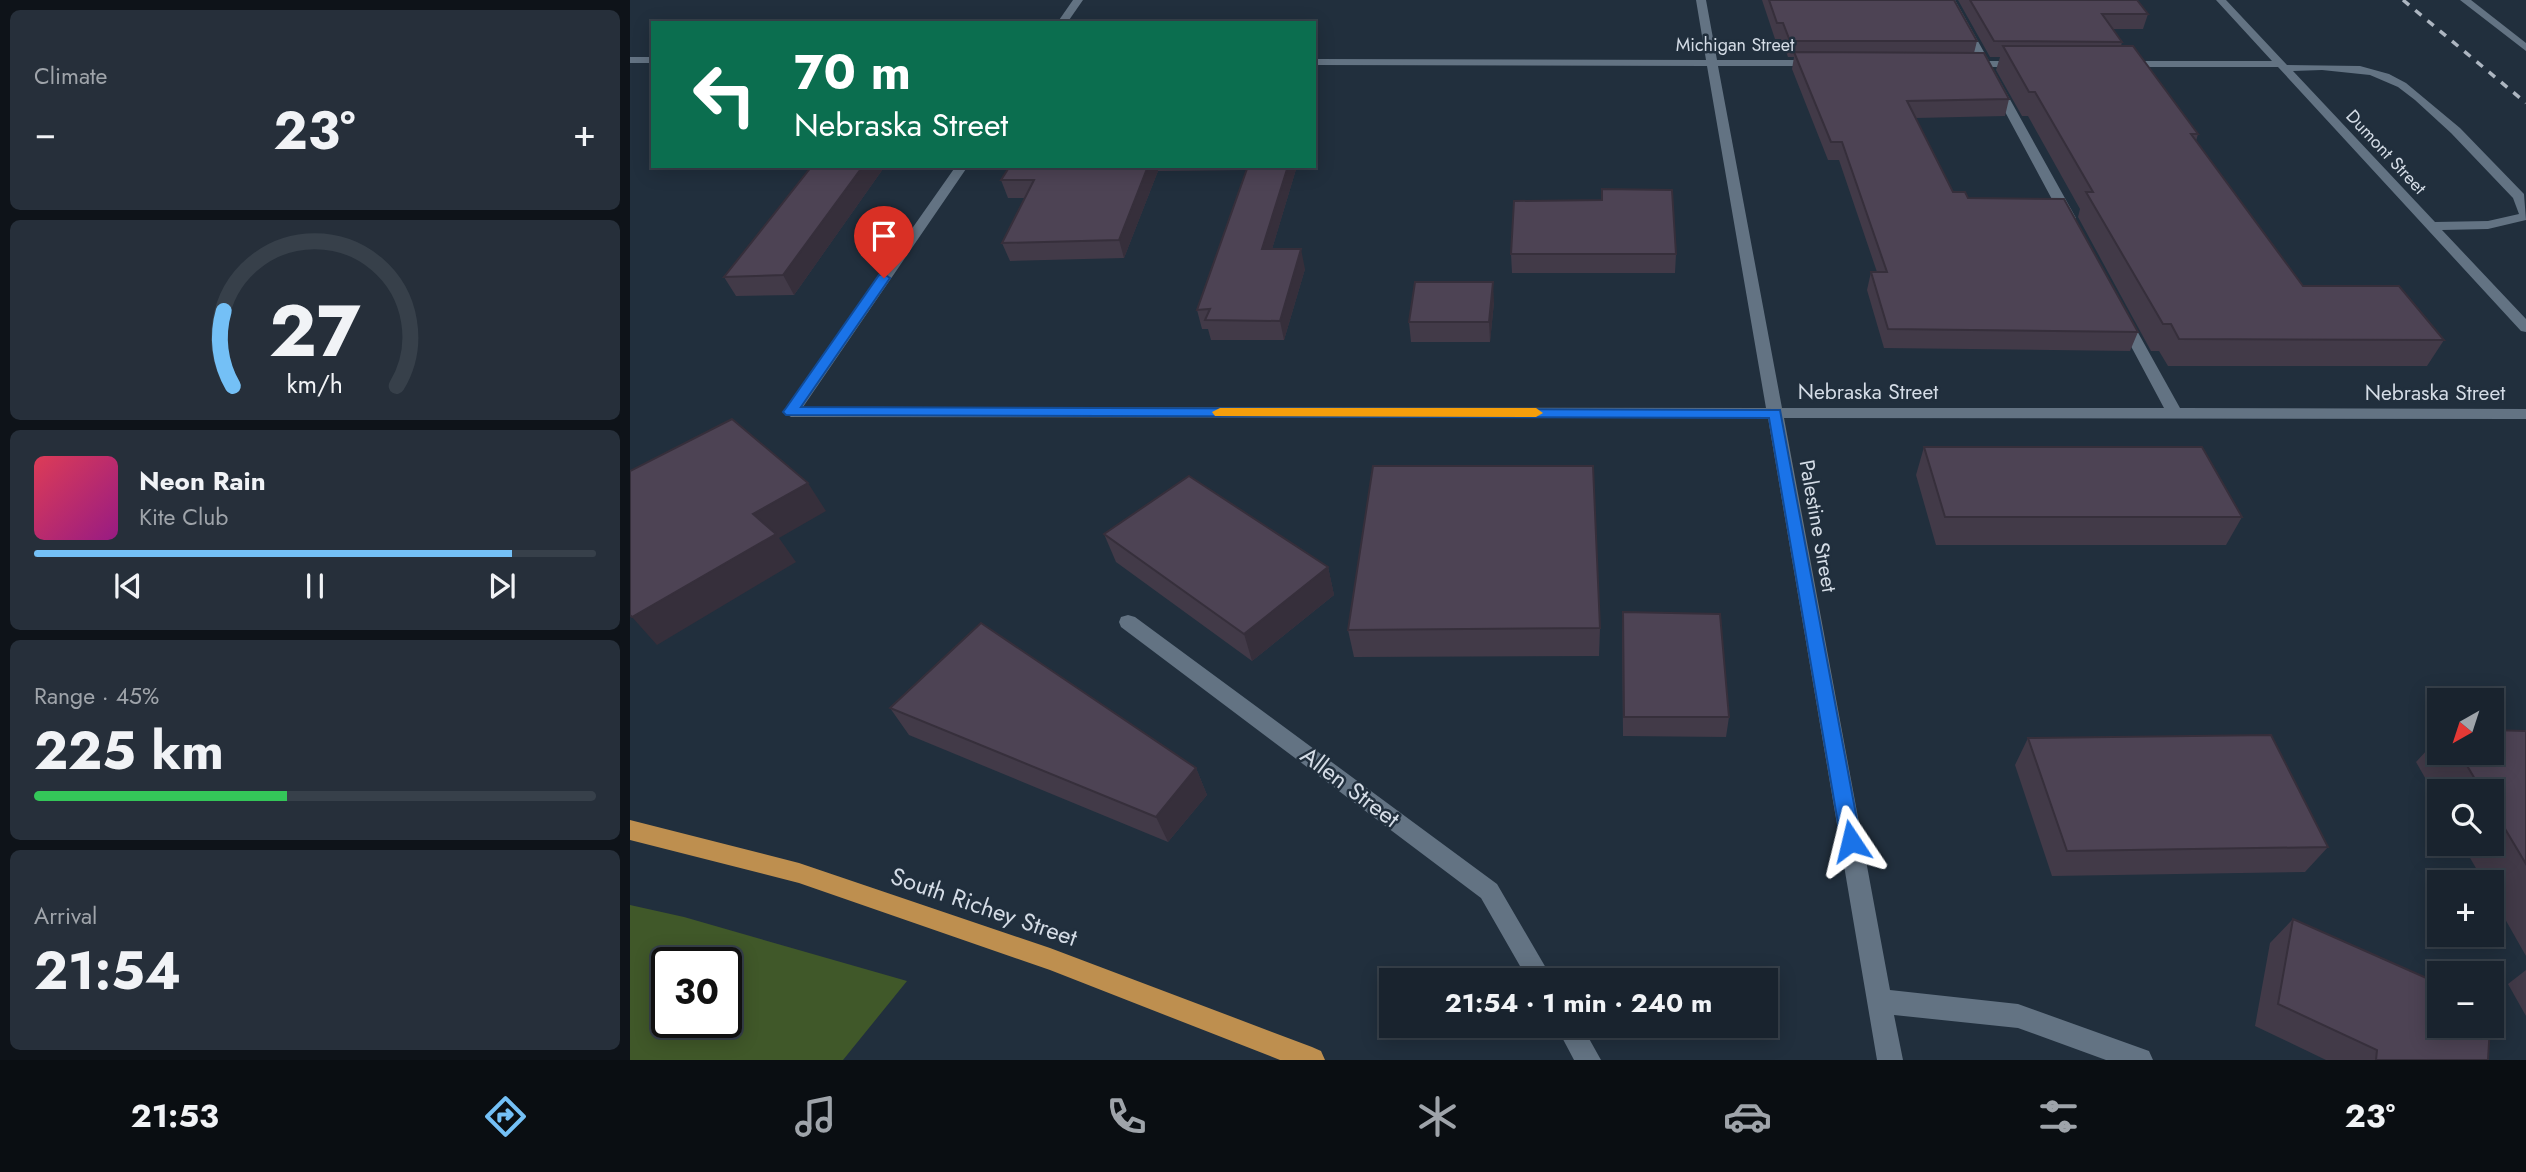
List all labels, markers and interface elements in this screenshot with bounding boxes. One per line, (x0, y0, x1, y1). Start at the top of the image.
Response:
street label: Michigan Street (1676, 32, 1795, 58)
text: 70 m (794, 37, 911, 107)
icon: left (679, 49, 770, 140)
text: Climate (34, 59, 107, 93)
text: 23° (274, 93, 355, 169)
text: Nebraska Street (794, 102, 1008, 148)
street label: Dumont Street (2340, 104, 2433, 201)
text: − (34, 105, 56, 160)
text: + (573, 105, 596, 160)
pin (854, 206, 914, 278)
icon: arrive (865, 217, 903, 255)
text: 27 (269, 278, 361, 383)
text: km/h (287, 366, 343, 402)
street label: Nebraska Street (1798, 377, 1938, 407)
street label: Nebraska Street (2365, 378, 2505, 408)
street label: Palestine Street (1792, 457, 1844, 595)
text: Neon Rain (139, 462, 266, 500)
text: Kite Club (139, 500, 228, 534)
icon: previous (109, 567, 147, 605)
icon: pause (296, 567, 334, 605)
icon: next (483, 567, 521, 605)
text: Range · 45% (34, 679, 159, 713)
north arrow (2427, 688, 2504, 765)
map controls (2427, 688, 2504, 1038)
text: 225 km (34, 713, 224, 789)
street label: Allen Street (1293, 738, 1407, 836)
button: search (2427, 779, 2504, 856)
position arrow (1814, 804, 1888, 878)
street label: South Richey Street (886, 858, 1082, 955)
button: + (2427, 870, 2504, 947)
text: Arrival (34, 899, 97, 933)
text: 21:54 (34, 933, 181, 1009)
speed limit sign: 30 (651, 947, 742, 1038)
button: − (2427, 961, 2504, 1038)
text: 21:54 · 1 min · 240 m (1445, 984, 1712, 1022)
icon: directions (481, 1092, 530, 1141)
icon: music (791, 1092, 840, 1141)
icon: phone (1102, 1092, 1151, 1141)
icon: climate (1413, 1092, 1462, 1141)
icon: car (1723, 1092, 1772, 1141)
icon: filters (2034, 1092, 2083, 1141)
text: 21:53 (131, 1093, 219, 1139)
text: 23° (2345, 1093, 2395, 1139)

